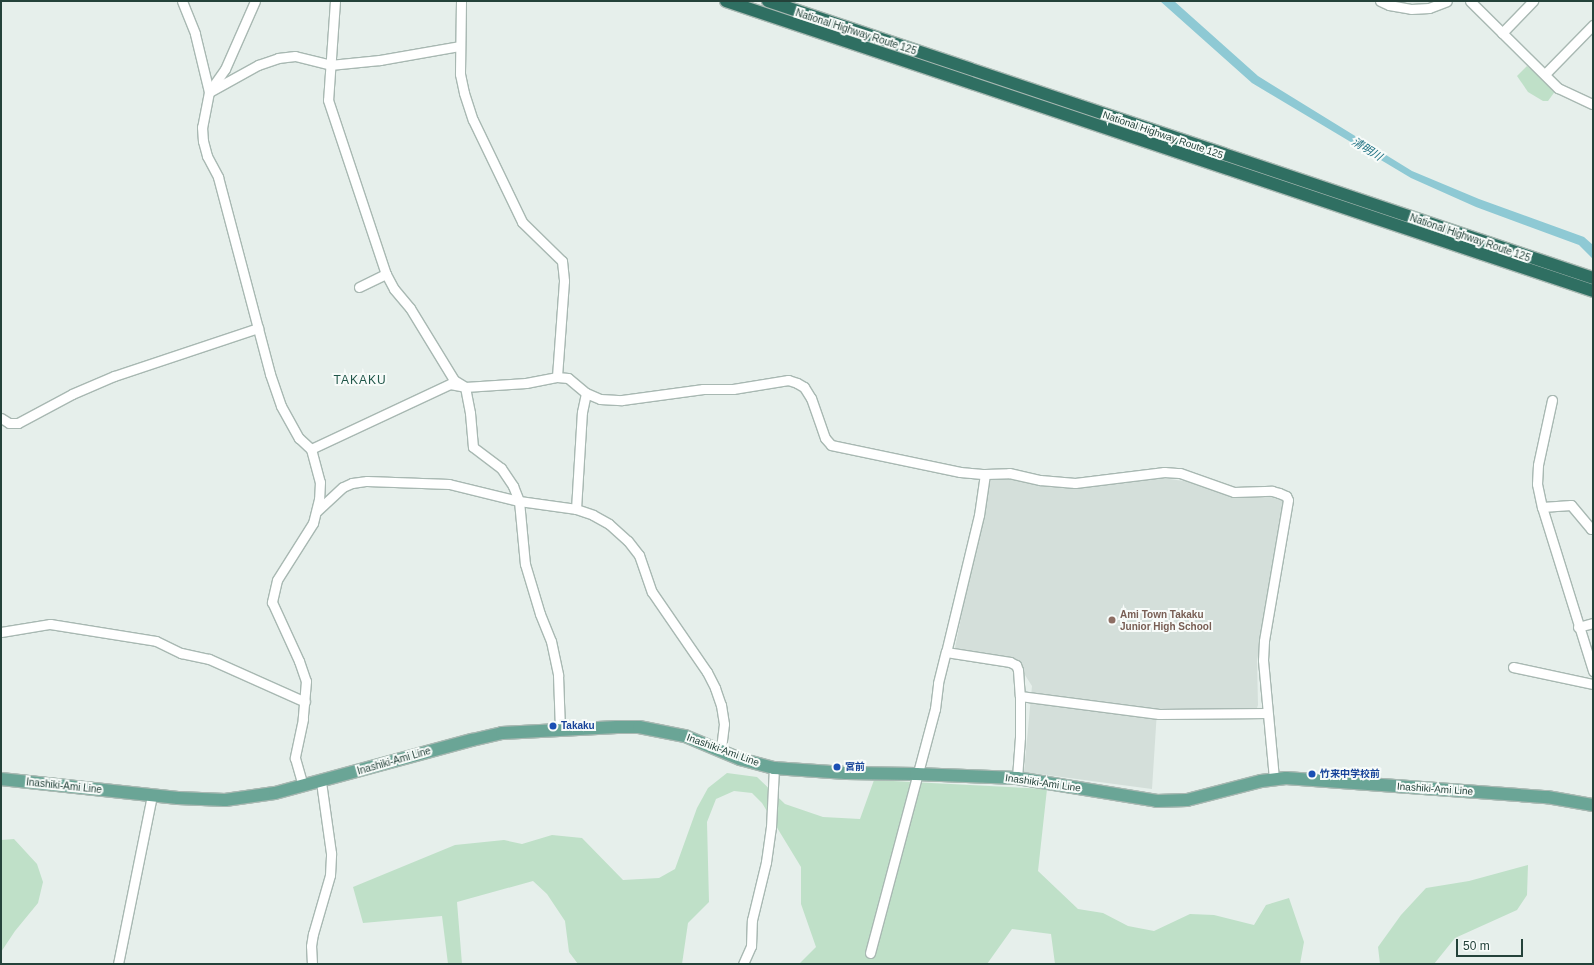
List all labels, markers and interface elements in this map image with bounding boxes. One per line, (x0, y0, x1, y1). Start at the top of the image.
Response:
street label: National Highway Route 125 (794, 7, 918, 57)
street label: National Highway Route 125 (1101, 109, 1225, 161)
water label: 清明川 (1350, 135, 1384, 163)
street label: National Highway Route 125 (1408, 212, 1532, 264)
district label: TAKAKU (333, 374, 387, 388)
place label: Ami Town Takaku Junior High School (1120, 608, 1212, 632)
marker: Ami Town Takaku Junior High School (1107, 615, 1117, 625)
place label: Takaku (561, 720, 595, 732)
marker: Takaku (548, 721, 558, 731)
street label: Inashiki-Ami Line (685, 731, 761, 769)
street label: Inashiki-Ami Line (356, 745, 432, 777)
place label: 宮前 (845, 761, 865, 773)
marker: 宮前 (832, 762, 842, 772)
place label: 竹来中学校前 (1320, 768, 1380, 780)
marker: 竹来中学校前 (1307, 769, 1317, 779)
street label: Inashiki-Ami Line (1004, 772, 1082, 794)
street label: Inashiki-Ami Line (26, 776, 102, 796)
street label: Inashiki-Ami Line (1397, 780, 1473, 798)
scale bar (1458, 931, 1525, 957)
text: 50 m (1463, 939, 1490, 953)

